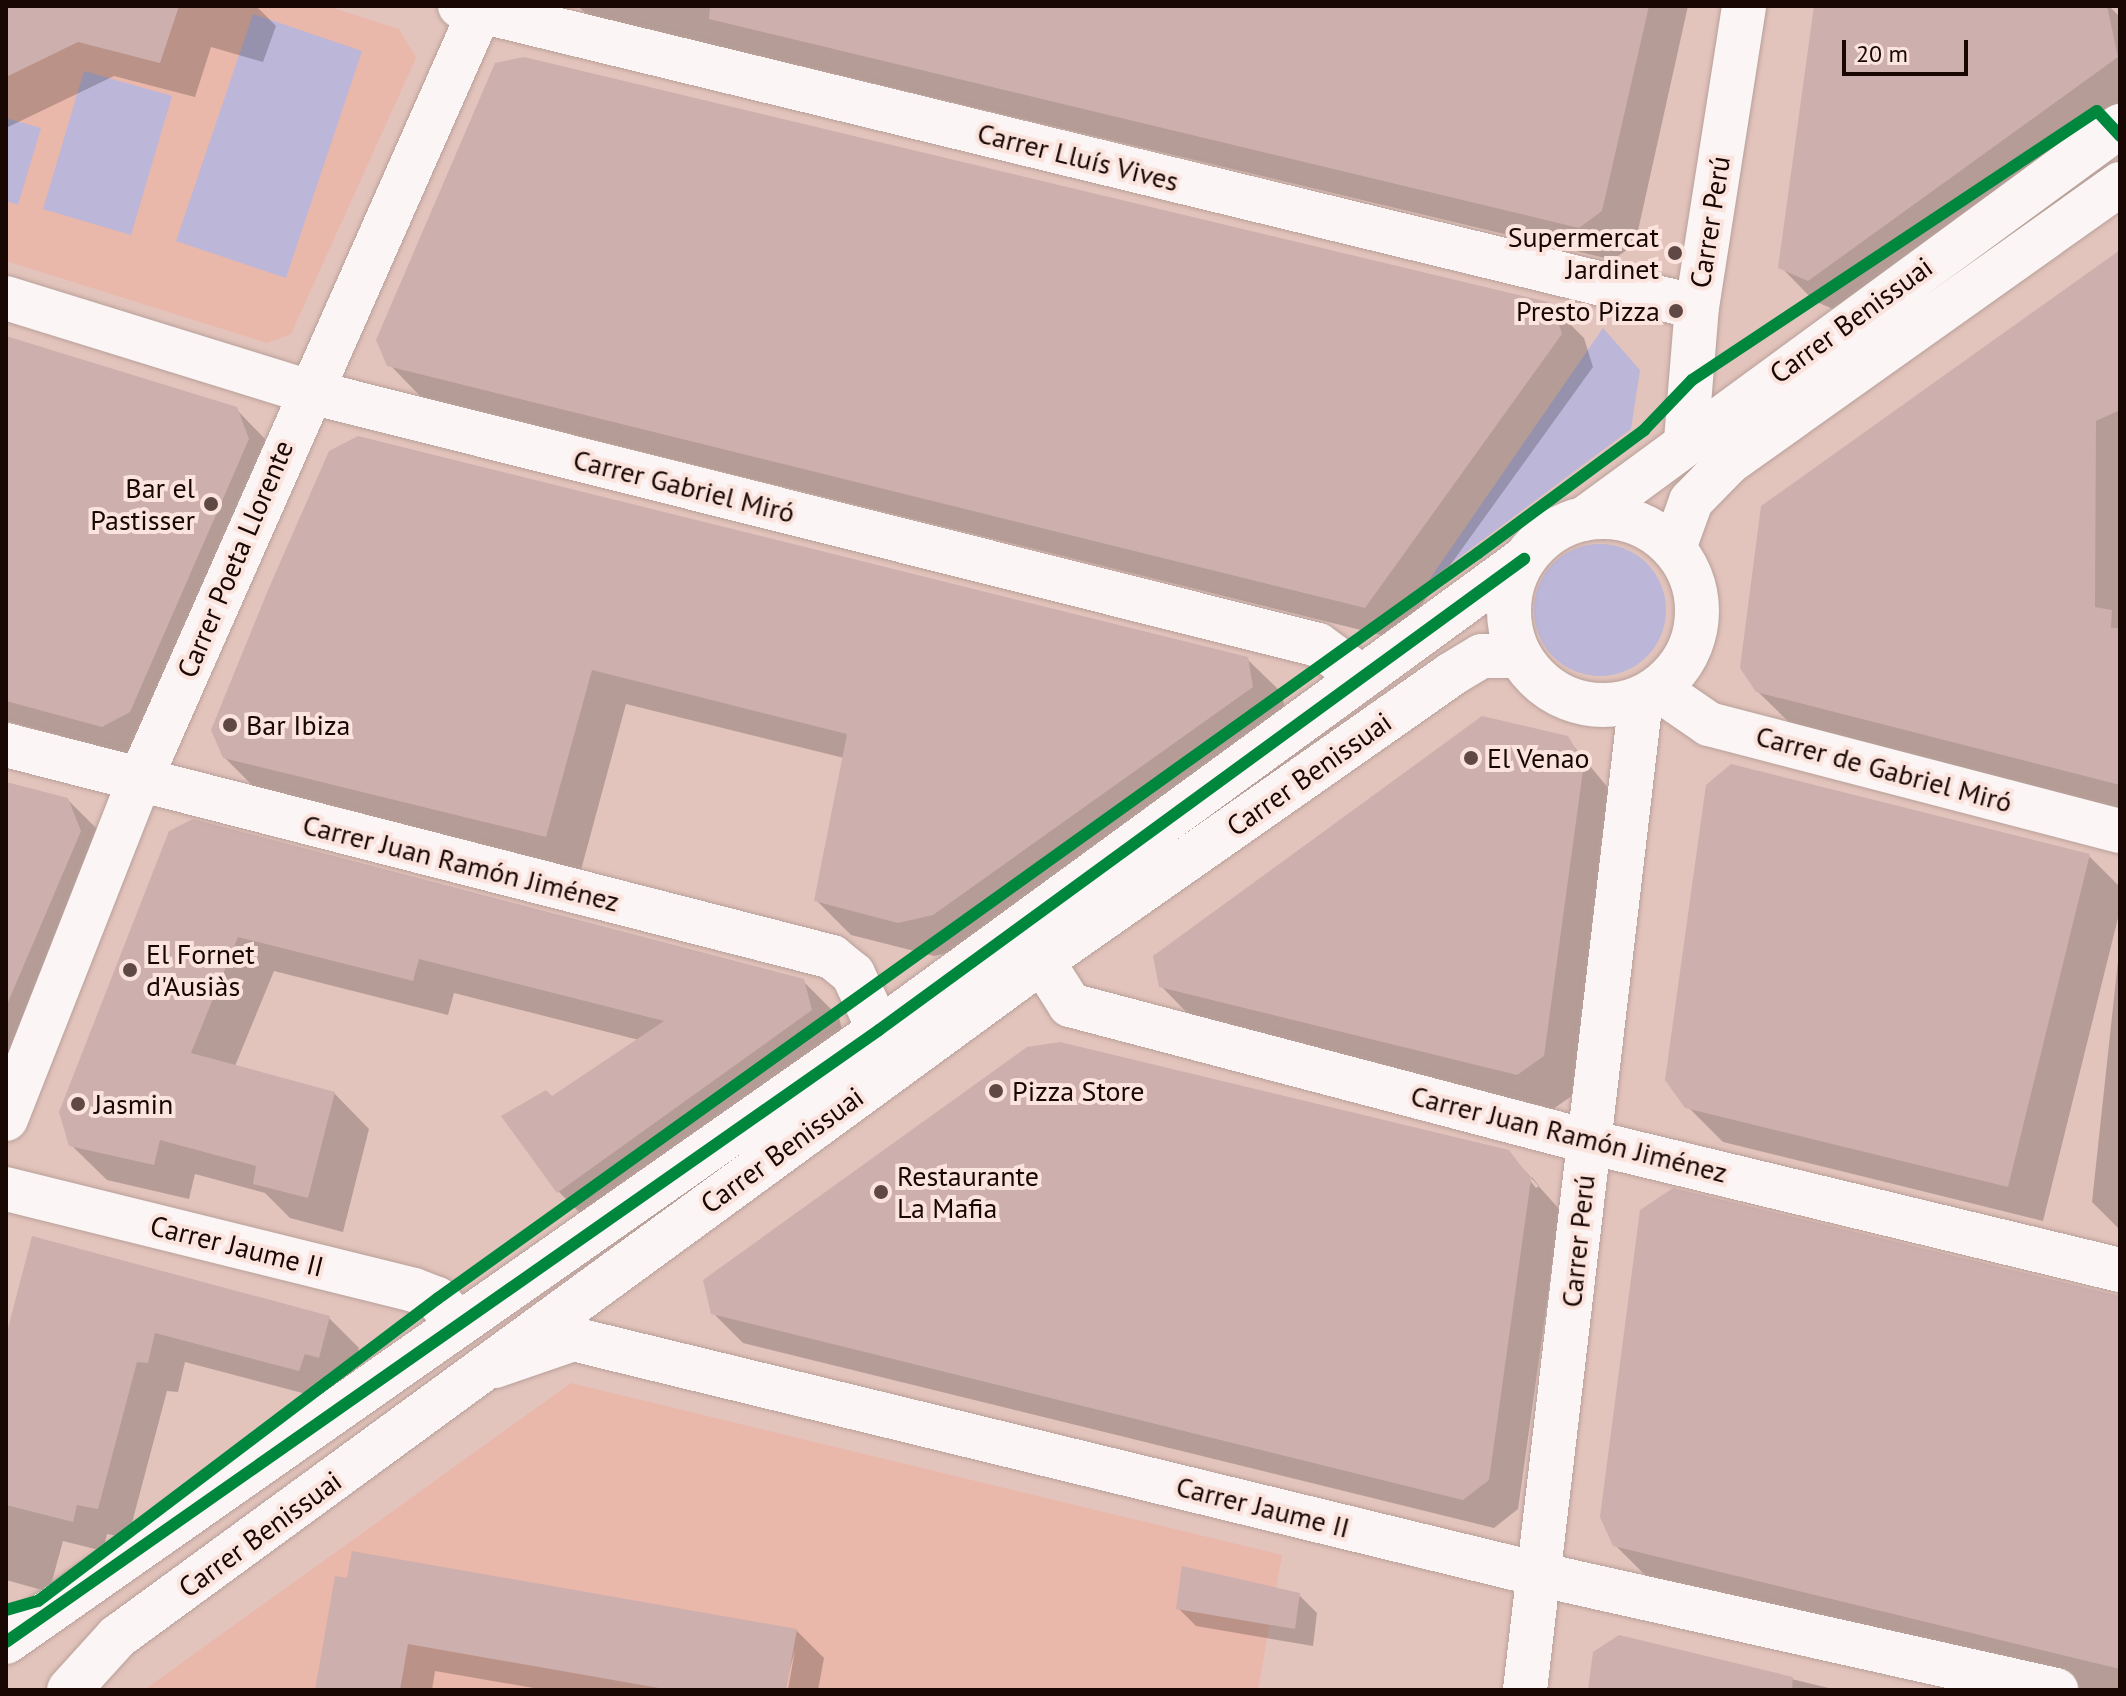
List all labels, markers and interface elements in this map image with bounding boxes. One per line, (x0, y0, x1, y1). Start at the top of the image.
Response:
scale bar (1846, 24, 1972, 74)
text: 20 m (1856, 38, 1908, 69)
street label: Carrer Lluís Vives (974, 116, 1182, 198)
street label: Carrer Perú (1683, 154, 1737, 290)
place label: Supermercat Jardinet (1508, 220, 1659, 286)
marker: Supermercat Jardinet (1666, 244, 1684, 262)
street label: Carrer Benissuai (1763, 250, 1939, 390)
place label: Presto Pizza (1516, 294, 1660, 328)
marker: Presto Pizza (1667, 302, 1685, 320)
street label: Carrer Poeta Llorente (170, 435, 300, 683)
street label: Carrer Gabriel Miró (570, 442, 798, 530)
place label: Bar el Pastisser (90, 471, 195, 537)
marker: Bar el Pastisser (202, 495, 220, 513)
street label: Carrer Benissuai (1220, 705, 1398, 843)
place label: Bar Ibiza (246, 708, 350, 742)
marker: Bar Ibiza (221, 716, 239, 734)
street label: Carrer de Gabriel Miró (1752, 719, 2016, 819)
place label: El Venao (1487, 741, 1590, 775)
marker: El Venao (1462, 749, 1480, 767)
street label: Carrer Juan Ramón Jiménez (299, 807, 623, 919)
place label: El Fornet d'Ausiàs (146, 937, 255, 1003)
marker: El Fornet d'Ausiàs (121, 961, 139, 979)
place label: Pizza Store (1012, 1074, 1144, 1108)
street label: Carrer Juan Ramón Jiménez (1407, 1078, 1731, 1190)
street label: Carrer Benissuai (694, 1080, 870, 1220)
marker: Pizza Store (987, 1082, 1005, 1100)
place label: Jasmin (94, 1087, 173, 1121)
marker: Jasmin (69, 1095, 87, 1113)
place label: Restaurante La Mafia (897, 1159, 1039, 1225)
street label: Carrer Perú (1554, 1173, 1602, 1309)
marker: Restaurante La Mafia (872, 1183, 890, 1201)
street label: Carrer Jaume II (147, 1208, 327, 1284)
street label: Carrer Benissuai (172, 1464, 348, 1604)
street label: Carrer Jaume II (1173, 1469, 1353, 1545)

